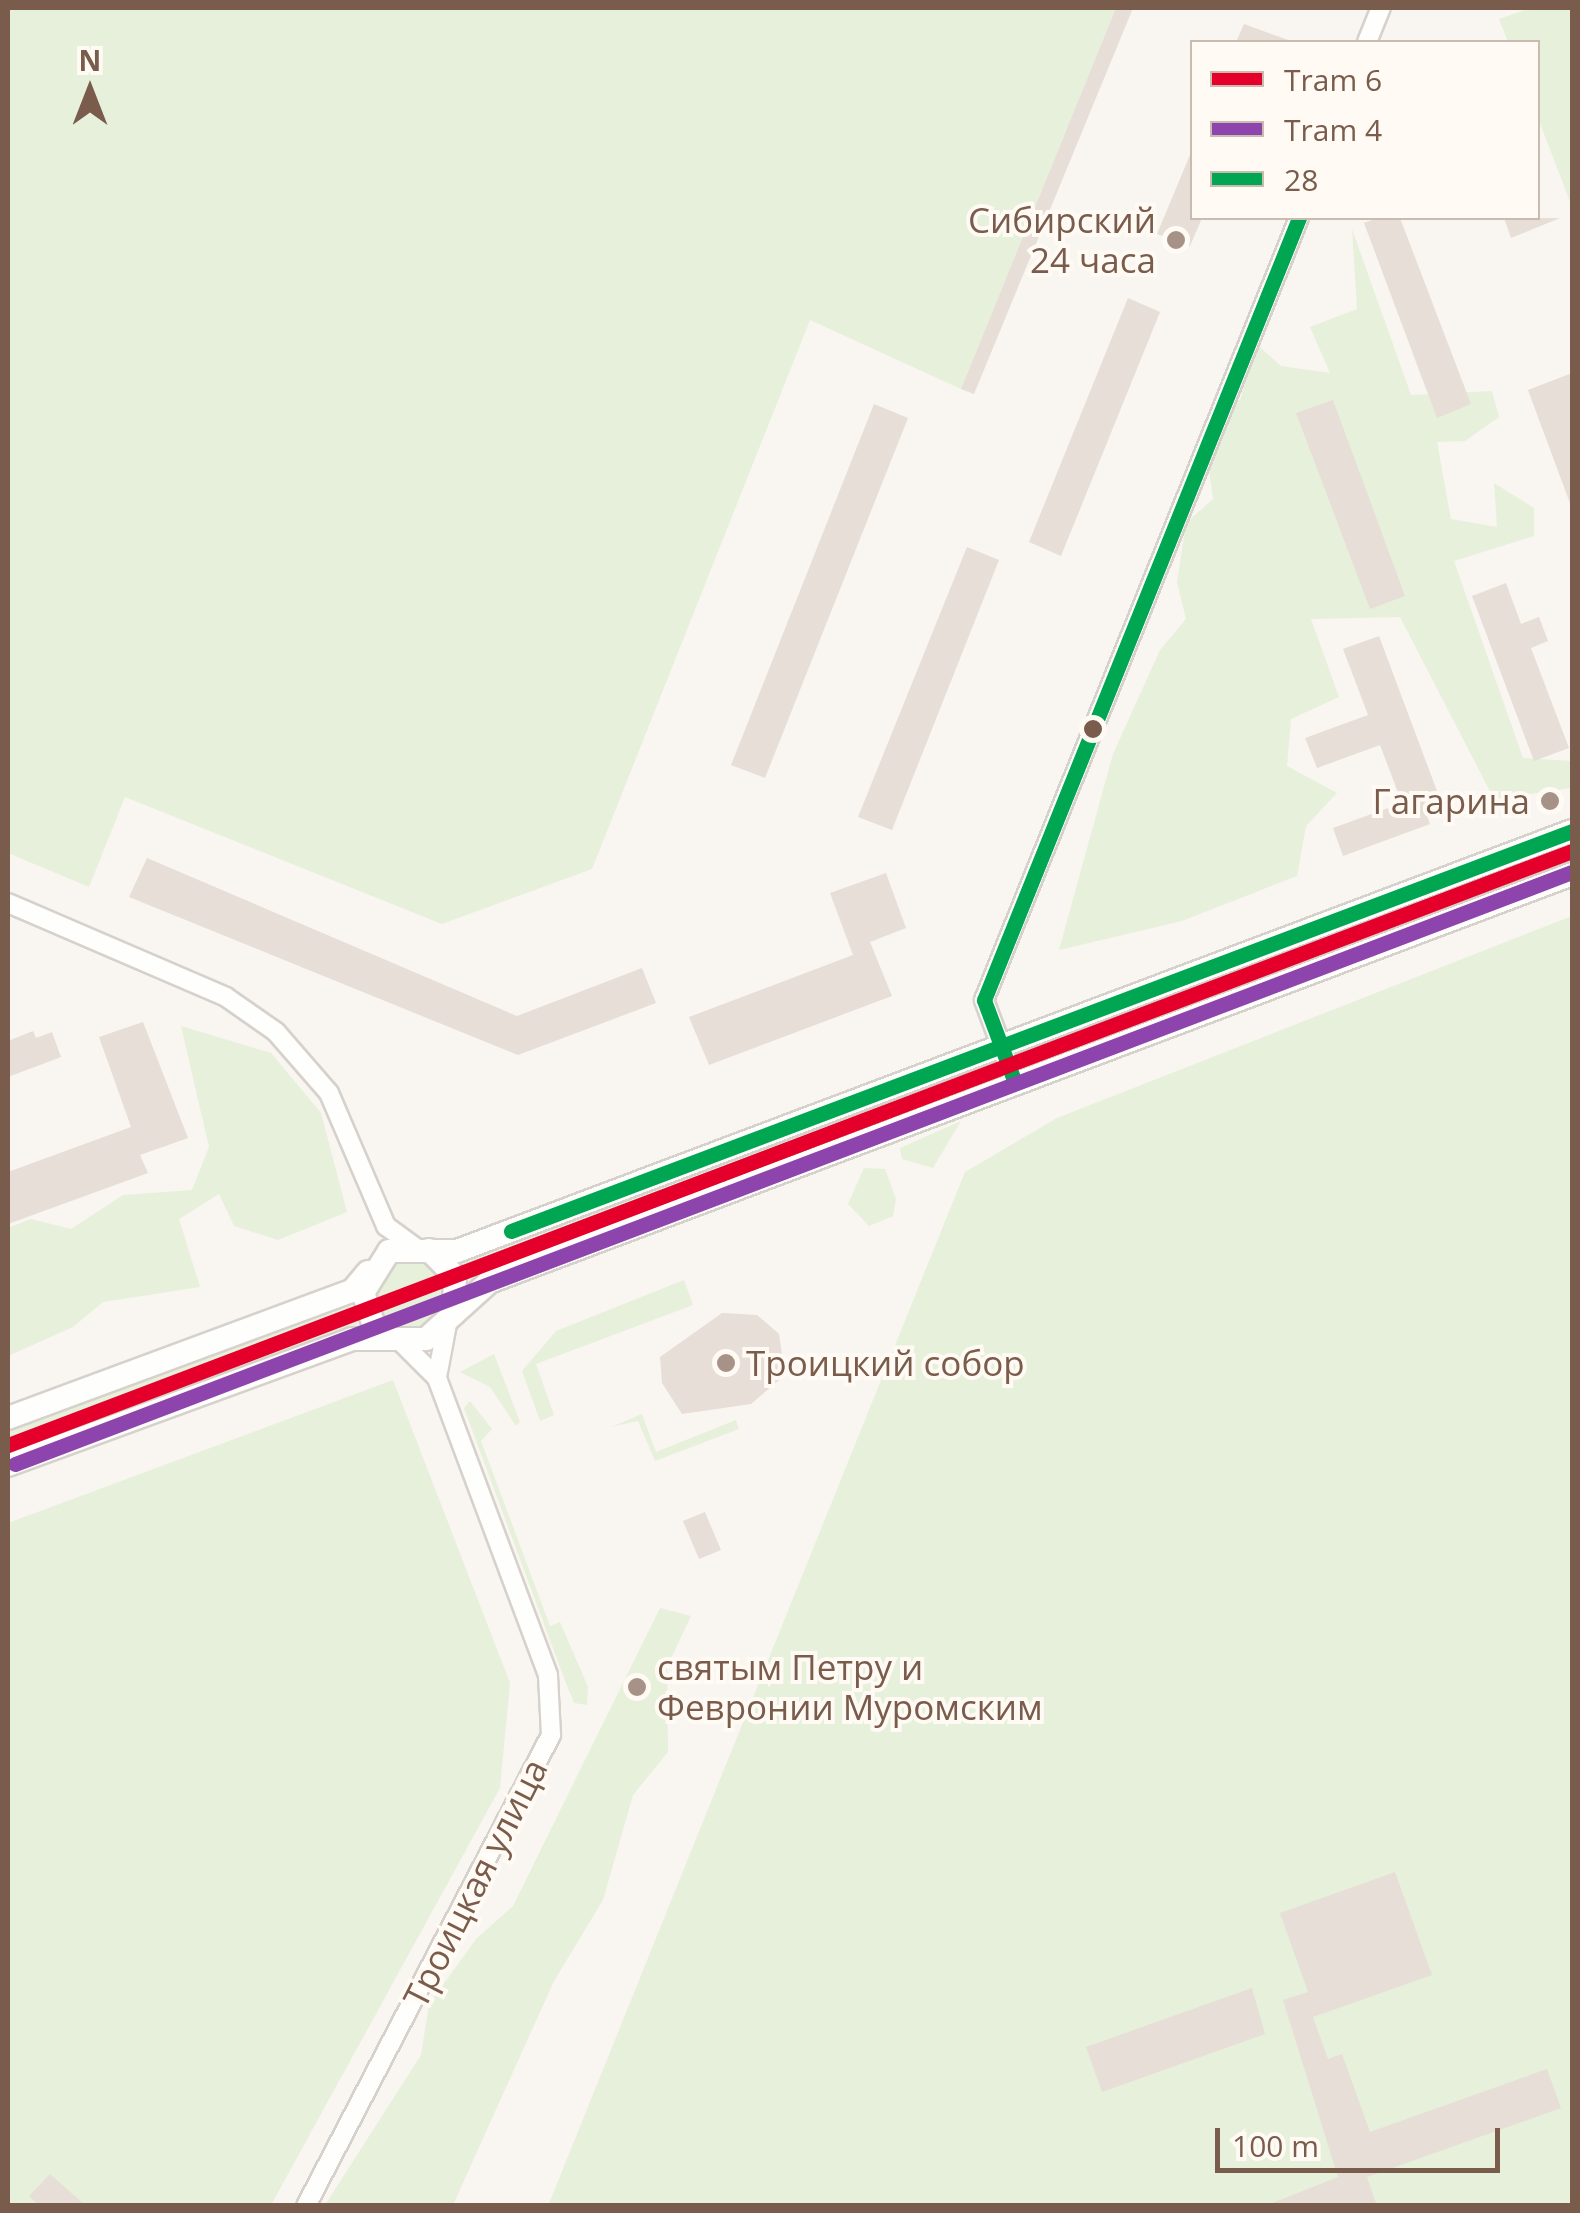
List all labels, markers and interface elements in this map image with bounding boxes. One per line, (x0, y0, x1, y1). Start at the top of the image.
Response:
north arrow (40, 40, 140, 140)
legend (1190, 40, 1540, 220)
text: N (79, 41, 101, 79)
text: Tram 6 (1284, 59, 1382, 100)
text: Tram 4 (1284, 109, 1382, 150)
text: 28 (1284, 159, 1318, 200)
place label: Сибирский 24 часа (968, 199, 1156, 281)
marker: Сибирский 24 часа (1165, 229, 1187, 251)
unlabelled marker (1083, 719, 1103, 739)
place label: Гагарина (1373, 780, 1530, 822)
marker: Гагарина (1539, 790, 1561, 812)
place label: Троицкий собор (746, 1342, 1025, 1384)
marker: Троицкий собор (715, 1352, 737, 1374)
place label: святым Петру и Февронии Муромским (657, 1646, 1043, 1728)
marker: святым Петру и Февронии Муромским (626, 1676, 648, 1698)
street label: Троицкая улица (394, 1752, 556, 2014)
scale bar (1220, 2108, 1505, 2170)
text: 100 m (1232, 2125, 1319, 2166)

